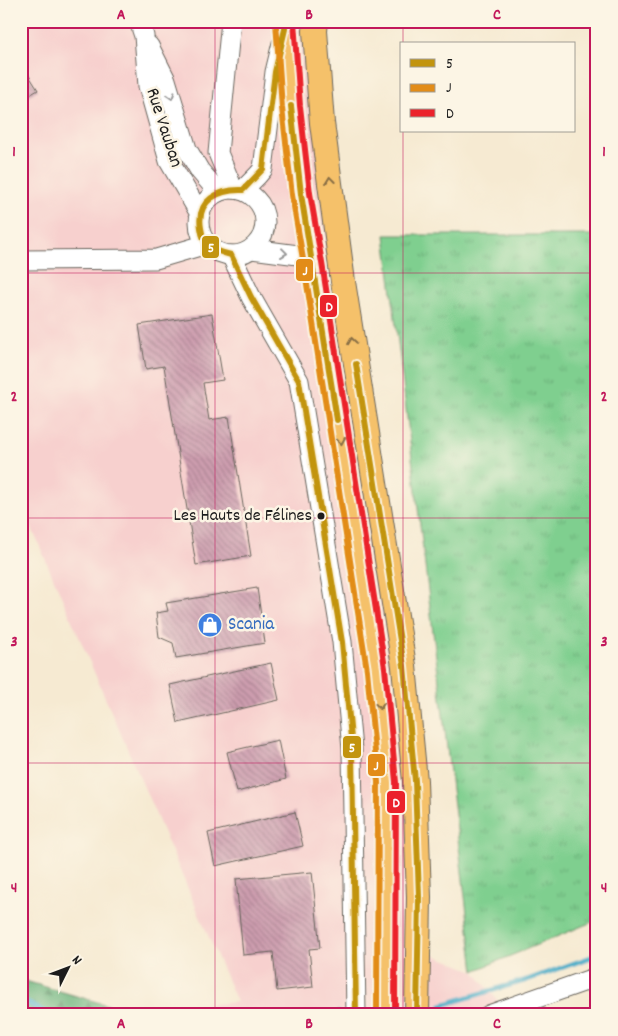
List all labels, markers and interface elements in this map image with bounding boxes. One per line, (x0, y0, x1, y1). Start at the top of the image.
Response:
text: A (117, 4, 126, 27)
text: B (305, 4, 313, 27)
text: C (493, 4, 501, 27)
legend (400, 42, 576, 132)
text: 5 (446, 54, 453, 76)
text: J (446, 78, 451, 100)
street label: Rue Vauban (137, 85, 189, 171)
one-way arrow (165, 91, 175, 99)
text: D (446, 104, 454, 126)
text: 1 (12, 141, 16, 164)
text: 1 (602, 141, 606, 164)
one-way arrow (325, 175, 335, 184)
line badge: 5 (201, 235, 220, 259)
text: 5 (208, 239, 215, 259)
one-way arrow (280, 247, 288, 258)
line badge: J (295, 258, 314, 282)
text: J (302, 262, 308, 282)
line badge: D (319, 294, 338, 318)
text: D (325, 298, 333, 318)
one-way arrow (347, 336, 358, 344)
text: 2 (11, 386, 18, 409)
text: 2 (601, 386, 608, 409)
one-way arrow (335, 437, 345, 446)
place label: Les Hauts de Félines (174, 504, 312, 529)
marker: Les Hauts de Félines (316, 511, 326, 521)
shop icon: Scania (197, 612, 223, 638)
place label: Scania (228, 612, 275, 639)
text: 3 (10, 631, 18, 654)
text: 3 (600, 631, 608, 654)
one-way arrow (374, 702, 385, 710)
line badge: 5 (342, 735, 362, 759)
text: 5 (349, 739, 356, 759)
line badge: J (367, 753, 386, 777)
text: J (373, 757, 379, 777)
line badge: D (386, 790, 406, 814)
text: D (392, 794, 400, 814)
text: 4 (11, 877, 17, 900)
text: 4 (601, 877, 607, 900)
north arrow (42, 944, 92, 994)
text: N (66, 951, 86, 970)
text: A (117, 1013, 126, 1036)
text: B (305, 1013, 313, 1036)
text: C (493, 1013, 501, 1036)

